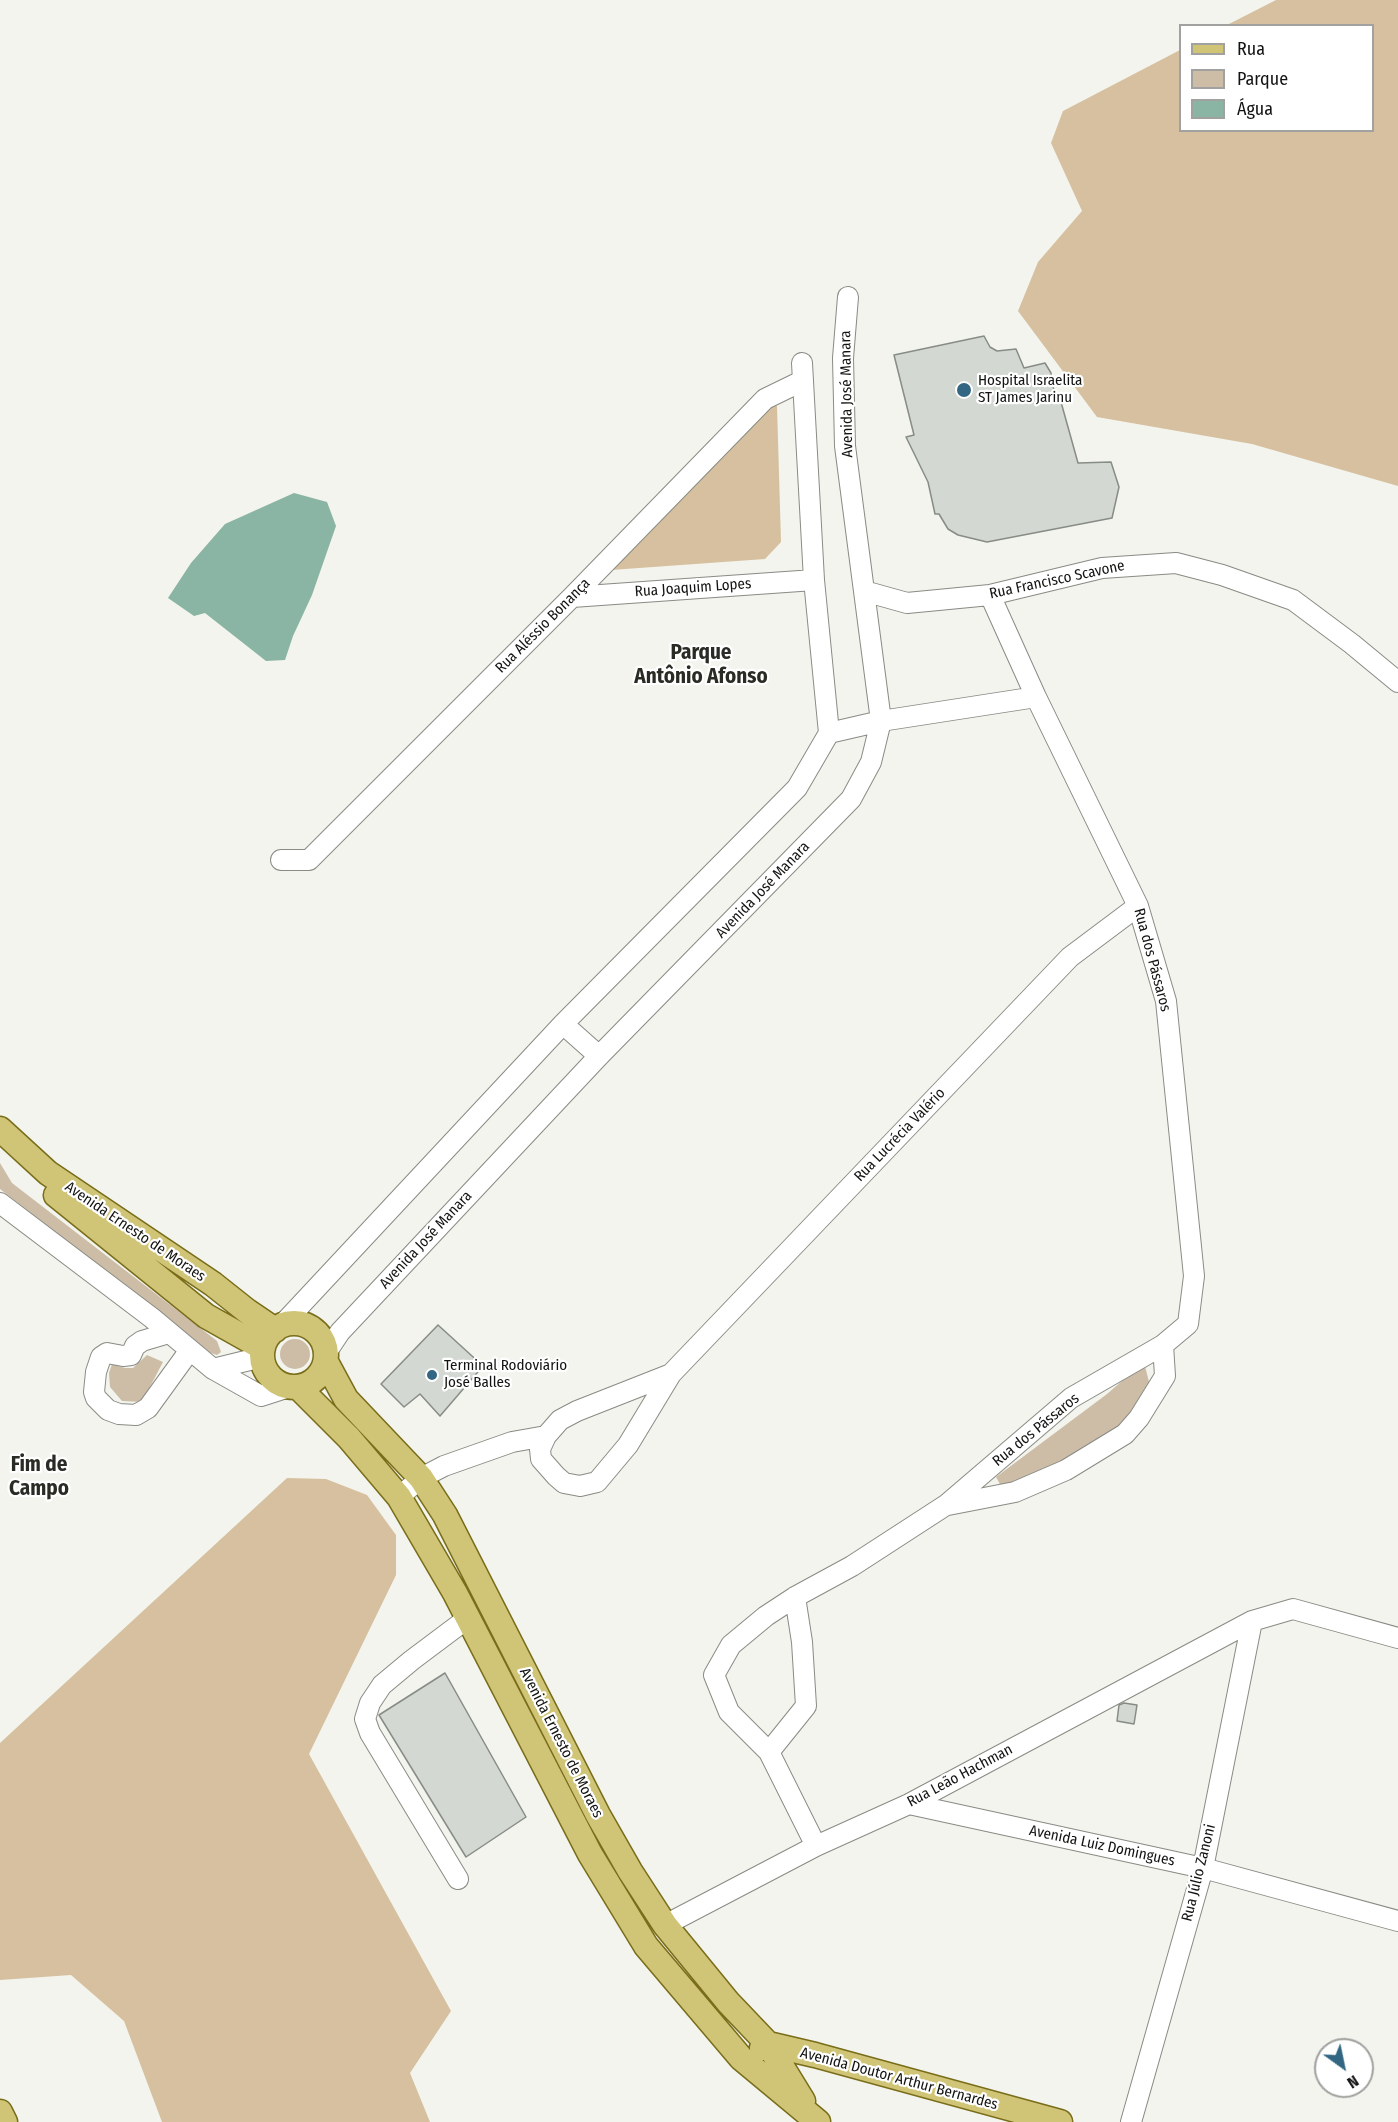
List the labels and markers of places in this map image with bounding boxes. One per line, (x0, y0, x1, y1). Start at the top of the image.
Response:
place label: Hospital Israelita ST James Jarinu (978, 372, 1082, 407)
marker: Hospital Israelita ST James Jarinu (955, 381, 973, 399)
place label: Terminal Rodoviário José Balles (444, 1357, 567, 1392)
marker: Terminal Rodoviário José Balles (425, 1368, 439, 1382)

